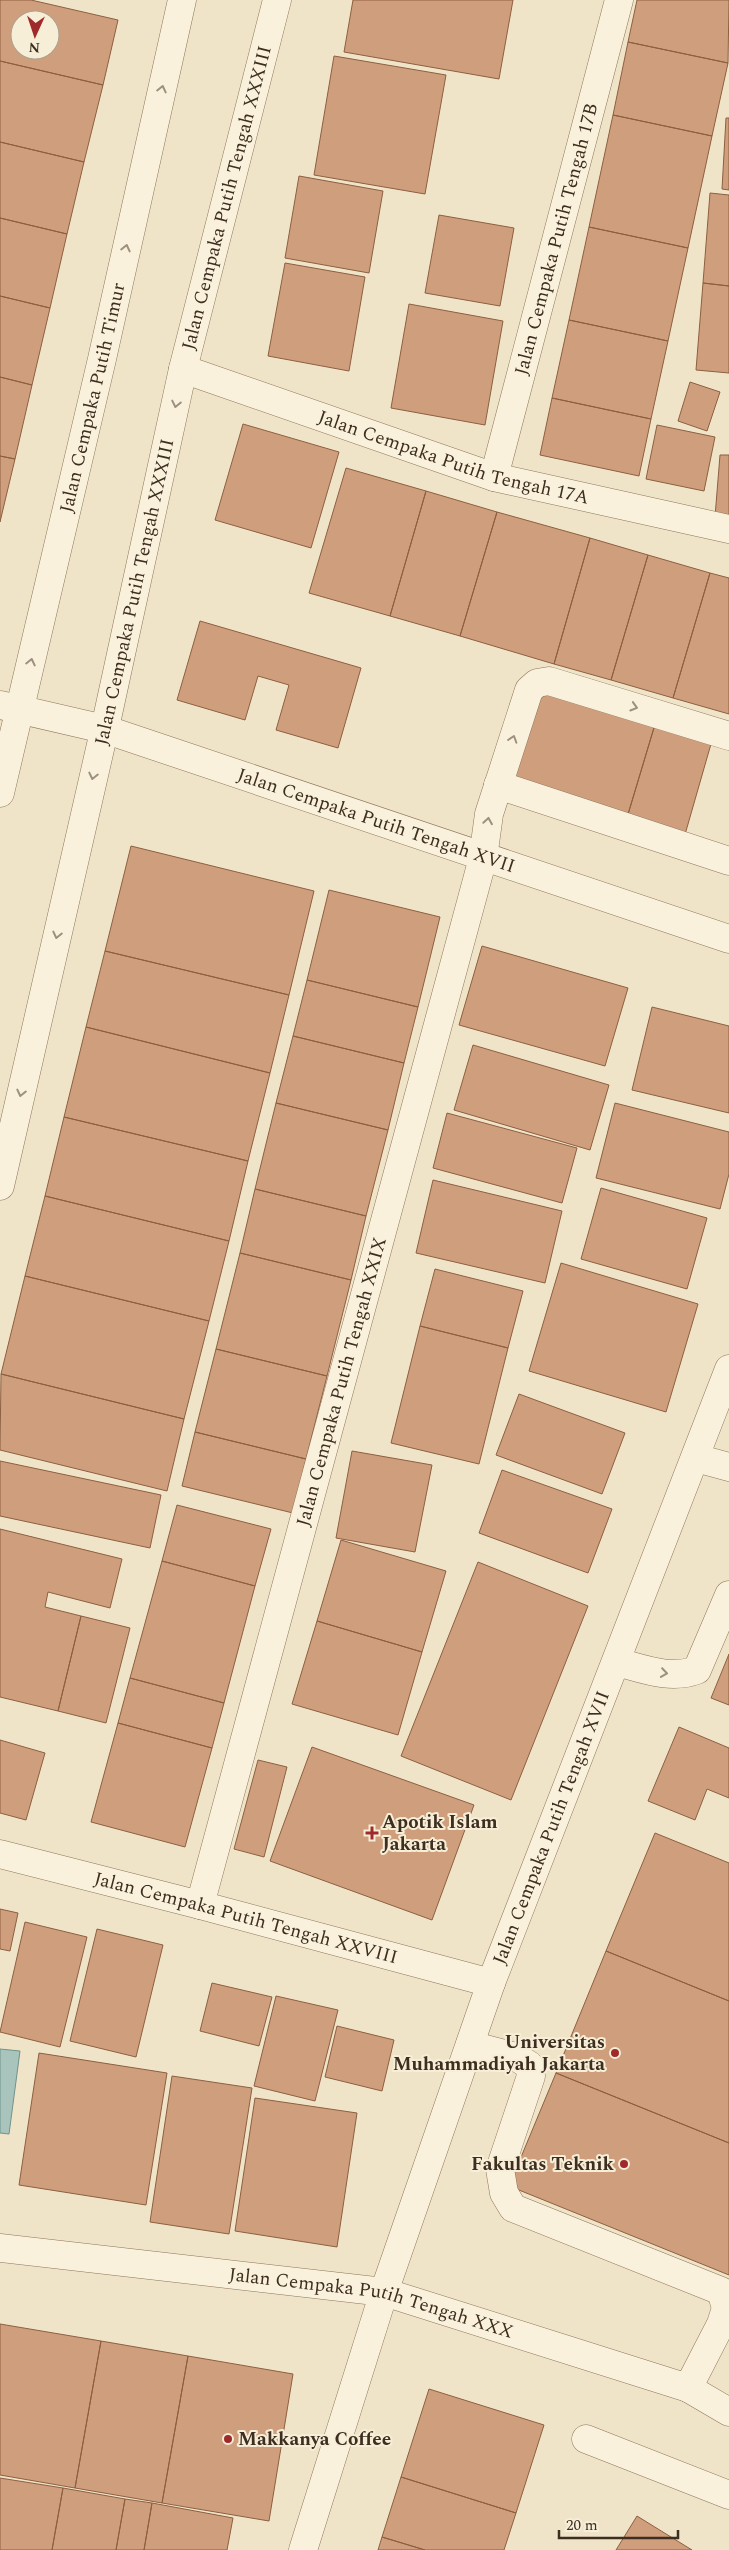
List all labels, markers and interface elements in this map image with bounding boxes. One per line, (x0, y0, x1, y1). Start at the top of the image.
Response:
north arrow (10, 10, 60, 60)
text: N (28, 37, 41, 58)
street label: Jalan Cempaka Putih Tengah XXXIII (174, 42, 279, 353)
one-way arrow (156, 85, 167, 94)
street label: Jalan Cempaka Putih Tengah 17B (507, 100, 606, 378)
one-way arrow (120, 244, 131, 253)
street label: Jalan Cempaka Putih Timur (52, 279, 133, 516)
one-way arrow (171, 399, 181, 408)
street label: Jalan Cempaka Putih Tengah 17A (314, 402, 592, 512)
street label: Jalan Cempaka Putih Tengah XXXIII (87, 436, 182, 748)
one-way arrow (25, 658, 36, 667)
one-way arrow (629, 702, 637, 712)
one-way arrow (507, 735, 517, 743)
street label: Jalan Cempaka Putih Tengah XVII (233, 760, 519, 881)
one-way arrow (89, 772, 99, 781)
one-way arrow (483, 817, 493, 825)
one-way arrow (52, 930, 63, 939)
one-way arrow (16, 1089, 27, 1098)
street label: Jalan Cempaka Putih Tengah XXIX (288, 1234, 394, 1530)
one-way arrow (660, 1668, 668, 1678)
street label: Jalan Cempaka Putih Tengah XVII (485, 1686, 617, 1969)
place label: Apotik Islam Jakarta (382, 1808, 498, 1859)
marker: Apotik Islam Jakarta (366, 1827, 378, 1839)
street label: Jalan Cempaka Putih Tengah XXVIII (91, 1864, 401, 1972)
place label: Universitas Muhammadiyah Jakarta (393, 2028, 605, 2079)
marker: Universitas Muhammadiyah Jakarta (609, 2047, 621, 2059)
place label: Fakultas Teknik (471, 2150, 615, 2179)
marker: Fakultas Teknik (618, 2158, 630, 2170)
street label: Jalan Cempaka Putih Tengah XXX (227, 2260, 517, 2346)
place label: Makkanya Coffee (238, 2425, 391, 2454)
marker: Makkanya Coffee (222, 2433, 234, 2445)
scale bar (559, 2508, 678, 2540)
text: 20 m (566, 2514, 598, 2537)

